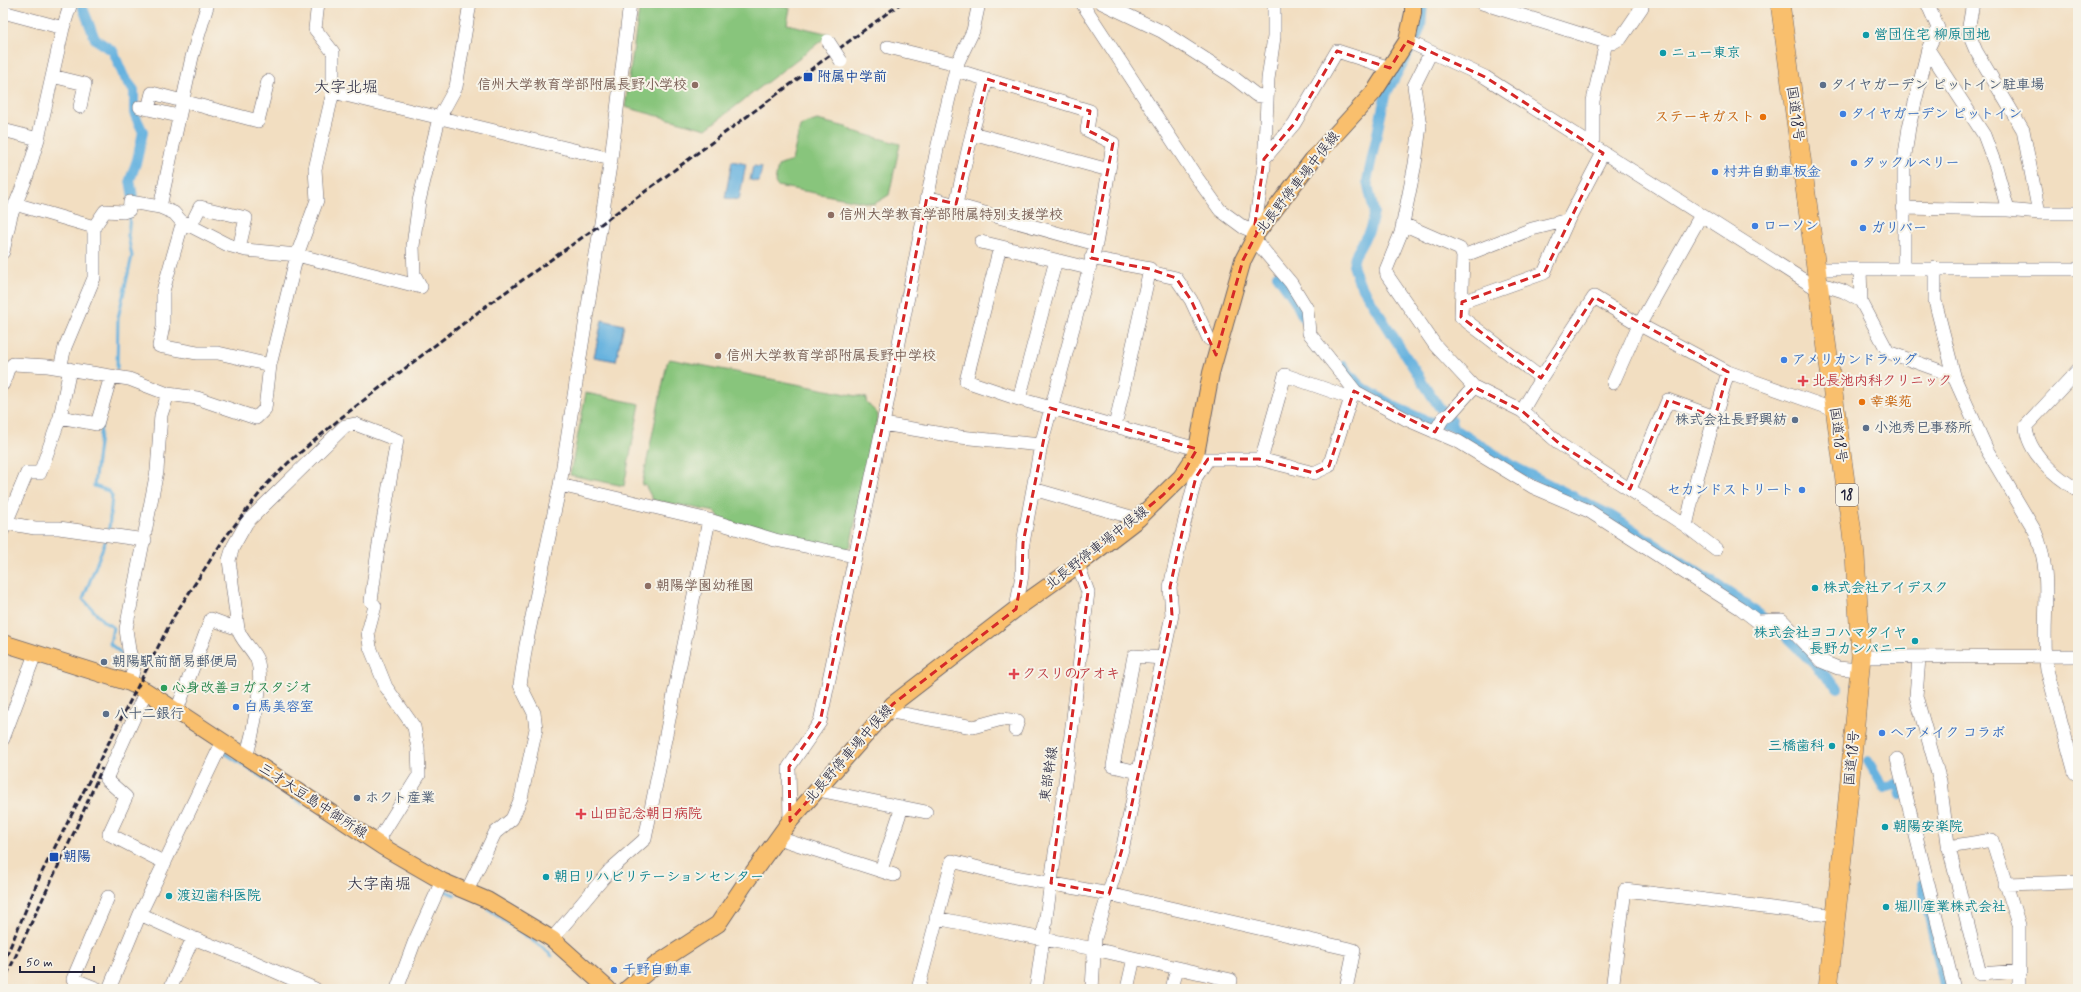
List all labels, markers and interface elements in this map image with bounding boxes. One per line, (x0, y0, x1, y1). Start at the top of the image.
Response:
place label: 営団住宅 柳原団地 (1874, 26, 1990, 44)
marker: 営団住宅 柳原団地 (1861, 30, 1871, 40)
place label: ニュー東京 (1671, 44, 1741, 62)
marker: ニュー東京 (1658, 48, 1668, 58)
place label: 附属中学前 (817, 68, 887, 86)
marker: 附属中学前 (802, 71, 814, 83)
place label: 信州大学教育学部附属長野小学校 (477, 76, 687, 94)
place label: タイヤガーデン ピットイン駐車場 (1831, 76, 2044, 94)
district label: 大字北堀 (314, 77, 378, 98)
marker: 信州大学教育学部附属長野小学校 (690, 80, 700, 90)
marker: タイヤガーデン ピットイン駐車場 (1818, 80, 1828, 90)
street label: 国道18号 (1782, 85, 1808, 143)
place label: タイヤガーデン ピットイン (1851, 105, 2022, 123)
place label: ステーキガスト (1655, 108, 1755, 126)
marker: タイヤガーデン ピットイン (1838, 109, 1848, 119)
marker: ステーキガスト (1758, 112, 1768, 122)
street label: 北長野停車場中俣線 (1252, 128, 1344, 238)
place label: タックルベリー (1862, 154, 1959, 172)
marker: タックルベリー (1849, 158, 1859, 168)
place label: 村井自動車板金 (1723, 163, 1821, 181)
marker: 村井自動車板金 (1710, 167, 1720, 177)
place label: 信州大学教育学部附属特別支援学校 (839, 206, 1063, 224)
marker: 信州大学教育学部附属特別支援学校 (826, 210, 836, 220)
place label: ローソン (1763, 217, 1819, 235)
place label: ガリバー (1871, 219, 1927, 237)
marker: ローソン (1750, 221, 1760, 231)
marker: ガリバー (1858, 223, 1868, 233)
place label: 信州大学教育学部附属長野中学校 (726, 347, 936, 365)
marker: 信州大学教育学部附属長野中学校 (713, 351, 723, 361)
place label: アメリカンドラッグ (1792, 351, 1917, 369)
marker: アメリカンドラッグ (1779, 355, 1789, 365)
place label: 北長池内科クリニック (1812, 372, 1952, 390)
marker: 北長池内科クリニック (1797, 375, 1809, 387)
place label: 幸楽苑 (1870, 393, 1912, 411)
marker: 幸楽苑 (1857, 397, 1867, 407)
street label: 国道18号 (1825, 406, 1851, 464)
place label: 株式会社長野興紡 (1675, 411, 1787, 429)
marker: 株式会社長野興紡 (1790, 415, 1800, 425)
place label: 小池秀巳事務所 (1874, 419, 1972, 437)
marker: 小池秀巳事務所 (1861, 423, 1871, 433)
place label: セカンドストリート (1667, 481, 1794, 499)
road number: 18 (1836, 484, 1858, 506)
marker: セカンドストリート (1797, 485, 1807, 495)
street label: 北長野停車場中俣線 (1042, 502, 1152, 594)
place label: 朝陽学園幼稚園 (656, 577, 754, 595)
place label: 株式会社アイデスク (1823, 579, 1948, 597)
marker: 朝陽学園幼稚園 (643, 581, 653, 591)
marker: 株式会社アイデスク (1810, 583, 1820, 593)
place label: 株式会社ヨコハマタイヤ 長野カンパニー (1754, 624, 1907, 658)
marker: 株式会社ヨコハマタイヤ 長野カンパニー (1910, 636, 1920, 646)
place label: 朝陽駅前簡易郵便局 (112, 653, 238, 671)
marker: 朝陽駅前簡易郵便局 (99, 657, 109, 667)
place label: クスリのアオキ (1022, 665, 1120, 683)
marker: クスリのアオキ (1009, 669, 1019, 679)
place label: 心身改善ヨガスタジオ (172, 679, 313, 697)
marker: 心身改善ヨガスタジオ (159, 683, 169, 693)
place label: 白馬美容室 (244, 698, 314, 716)
street label: 北長野停車場中俣線 (801, 701, 897, 807)
marker: 白馬美容室 (231, 702, 241, 712)
place label: 八十二銀行 (114, 705, 184, 723)
marker: 八十二銀行 (101, 709, 111, 719)
place label: ヘアメイク コラボ (1890, 724, 2005, 742)
marker: ヘアメイク コラボ (1877, 728, 1887, 738)
street label: 国道18号 (1841, 729, 1863, 787)
place label: 三橋歯科 (1768, 737, 1825, 755)
marker: 三橋歯科 (1827, 741, 1837, 751)
street label: 東部幹線 (1036, 745, 1062, 803)
street label: 三才大豆島中御所線 (255, 759, 371, 843)
place label: ホクト産業 (365, 789, 435, 807)
marker: ホクト産業 (352, 793, 362, 803)
place label: 山田記念朝日病院 (590, 805, 702, 823)
marker: 山田記念朝日病院 (575, 808, 587, 820)
place label: 朝陽安楽院 (1893, 818, 1963, 836)
marker: 朝陽安楽院 (1880, 822, 1890, 832)
place label: 朝陽 (63, 848, 91, 866)
marker: 朝陽 (48, 851, 60, 863)
place label: 朝日リハビリテーションセンター (554, 868, 764, 886)
marker: 朝日リハビリテーションセンター (541, 872, 551, 882)
district label: 大字南堀 (347, 874, 411, 895)
place label: 渡辺歯科医院 (177, 887, 261, 905)
marker: 渡辺歯科医院 (164, 891, 174, 901)
place label: 堀川産業株式会社 (1894, 898, 2006, 916)
marker: 堀川産業株式会社 (1881, 902, 1891, 912)
scale bar (20, 948, 94, 974)
text: 50 m (26, 955, 53, 971)
place label: 千野自動車 (622, 961, 692, 979)
marker: 千野自動車 (609, 965, 619, 975)

